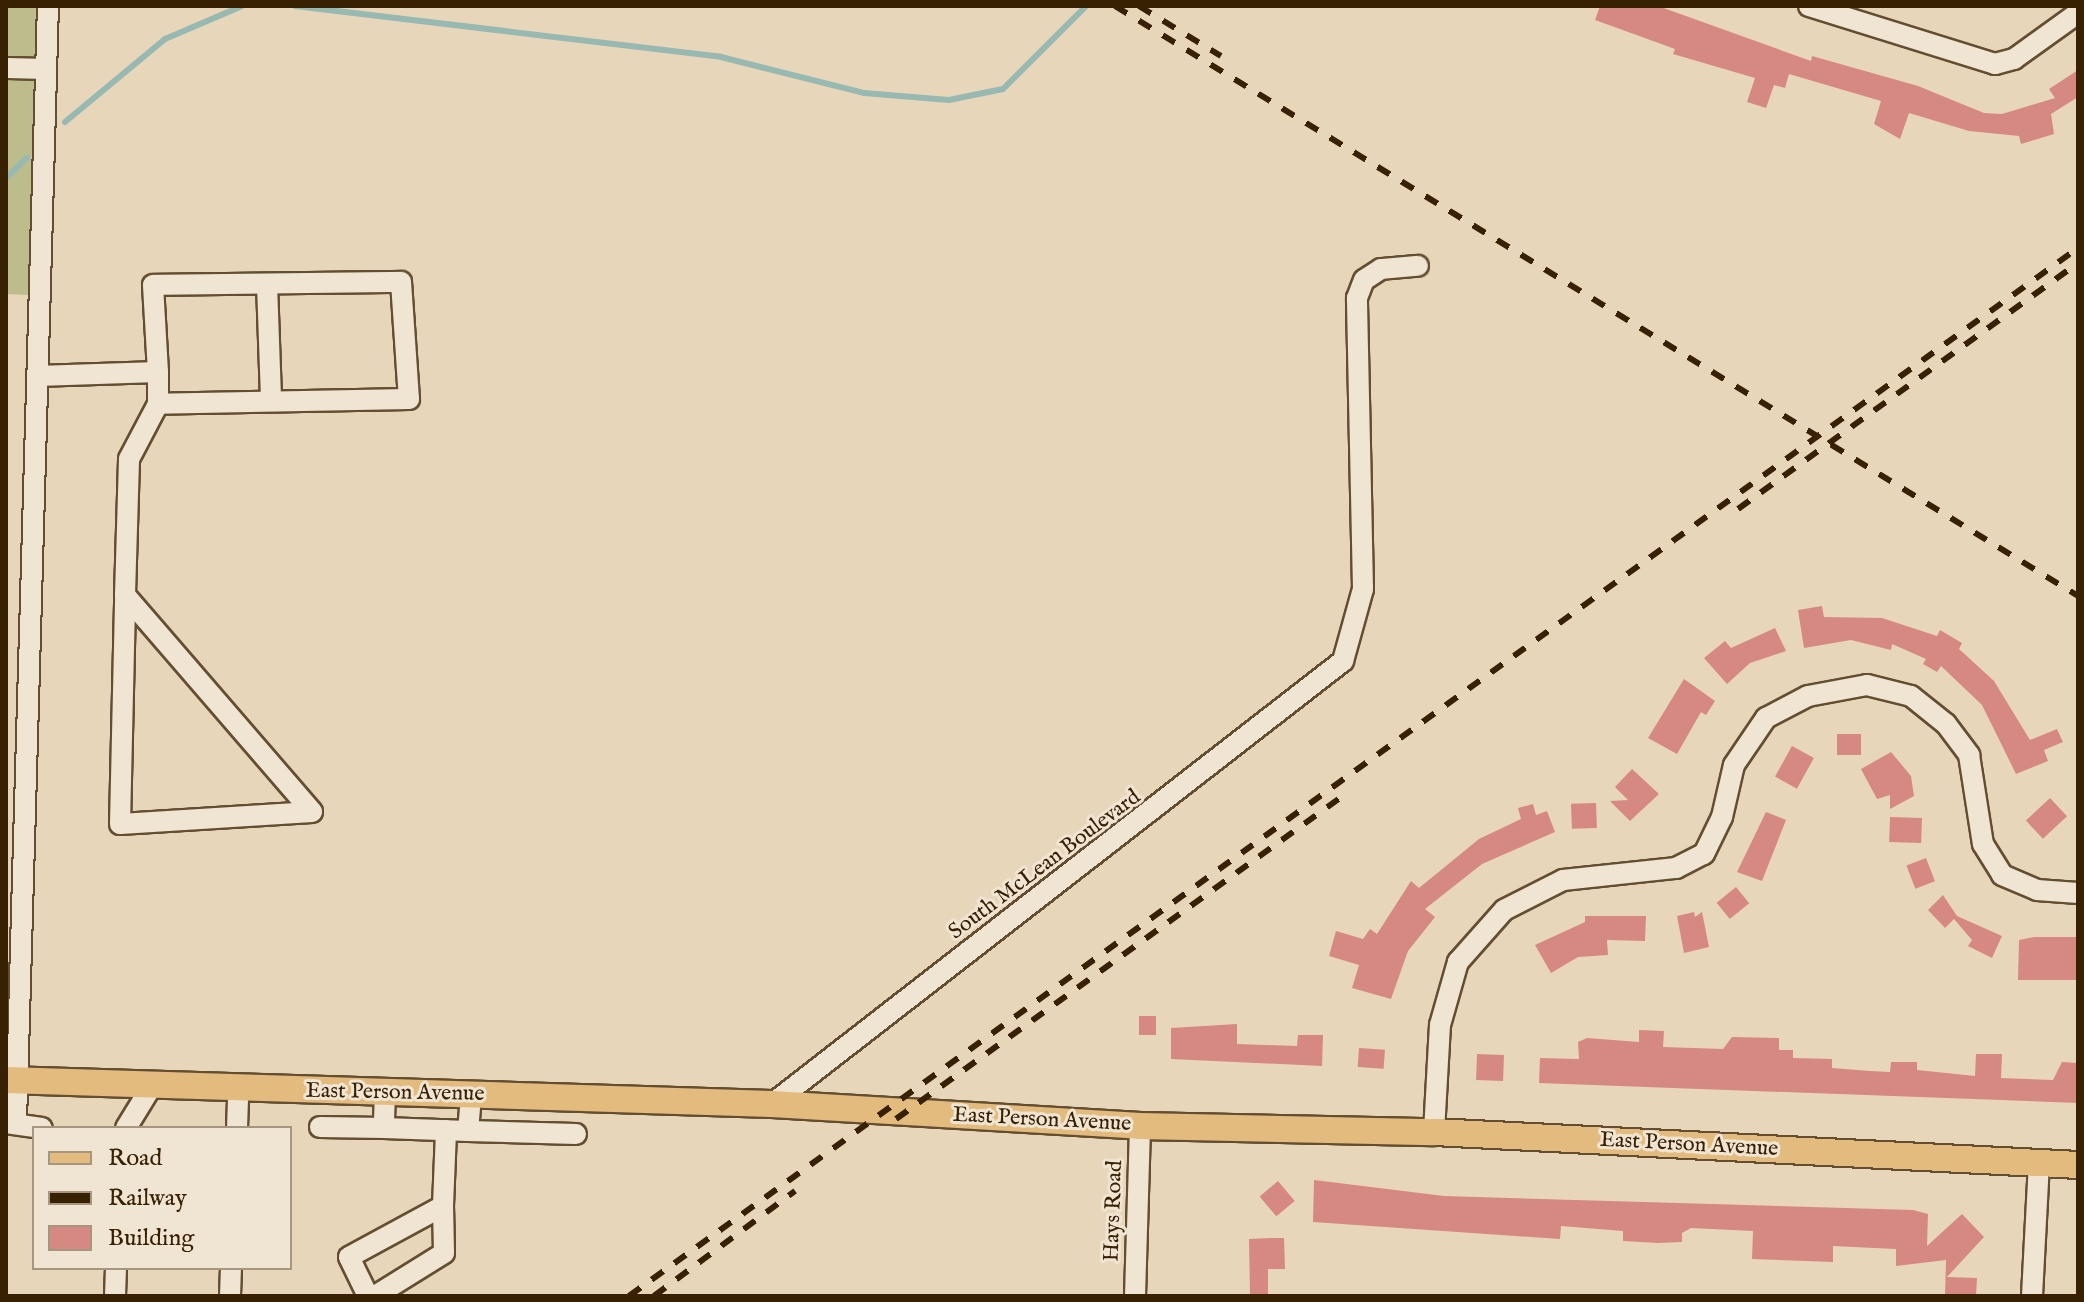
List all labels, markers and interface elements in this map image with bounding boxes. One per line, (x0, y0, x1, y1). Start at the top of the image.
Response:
street label: South McLean Boulevard (944, 784, 1146, 946)
street label: East Person Avenue (305, 1078, 485, 1108)
street label: East Person Avenue (952, 1102, 1132, 1138)
legend (32, 1126, 292, 1270)
street label: East Person Avenue (1599, 1127, 1779, 1163)
text: Road (108, 1143, 162, 1174)
street label: Hays Road (1099, 1160, 1129, 1262)
text: Railway (108, 1183, 187, 1214)
text: Building (108, 1223, 194, 1254)

